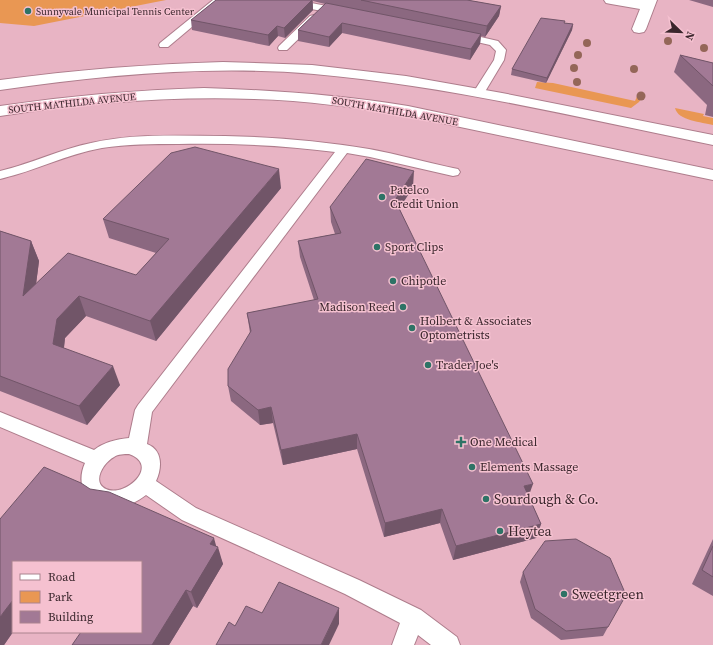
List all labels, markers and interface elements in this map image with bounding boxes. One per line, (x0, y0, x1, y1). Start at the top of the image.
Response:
place label: Sunnyvale Municipal Tennis Center (36, 5, 195, 18)
marker: Sunnyvale Municipal Tennis Center (23, 6, 33, 16)
north arrow (661, 12, 701, 52)
text: N (681, 29, 698, 42)
street label: SOUTH MATHILDA AVENUE (8, 90, 136, 116)
street label: SOUTH MATHILDA AVENUE (331, 93, 459, 129)
place label: Patelco Credit Union (390, 182, 459, 212)
marker: Patelco Credit Union (377, 192, 387, 202)
place label: Sport Clips (385, 239, 443, 255)
marker: Sport Clips (372, 242, 382, 252)
place label: Chipotle (401, 273, 446, 289)
marker: Chipotle (388, 276, 398, 286)
place label: Madison Reed (319, 299, 395, 315)
marker: Madison Reed (398, 302, 408, 312)
place label: Holbert & Associates Optometrists (420, 313, 531, 343)
marker: Holbert & Associates Optometrists (407, 323, 417, 333)
place label: Trader Joe's (436, 357, 499, 373)
marker: Trader Joe's (423, 360, 433, 370)
place label: One Medical (470, 434, 538, 450)
marker: One Medical (455, 436, 467, 448)
place label: Elements Massage (480, 459, 578, 475)
marker: Elements Massage (467, 462, 477, 472)
place label: Sourdough & Co. (494, 489, 599, 509)
marker: Sourdough & Co. (481, 494, 491, 504)
place label: Heytea (508, 521, 553, 541)
marker: Heytea (495, 526, 505, 536)
legend (12, 561, 142, 633)
text: Road (48, 569, 75, 585)
place label: Sweetgreen (572, 584, 644, 604)
text: Park (48, 589, 73, 605)
marker: Sweetgreen (559, 589, 569, 599)
text: Building (48, 609, 93, 625)

